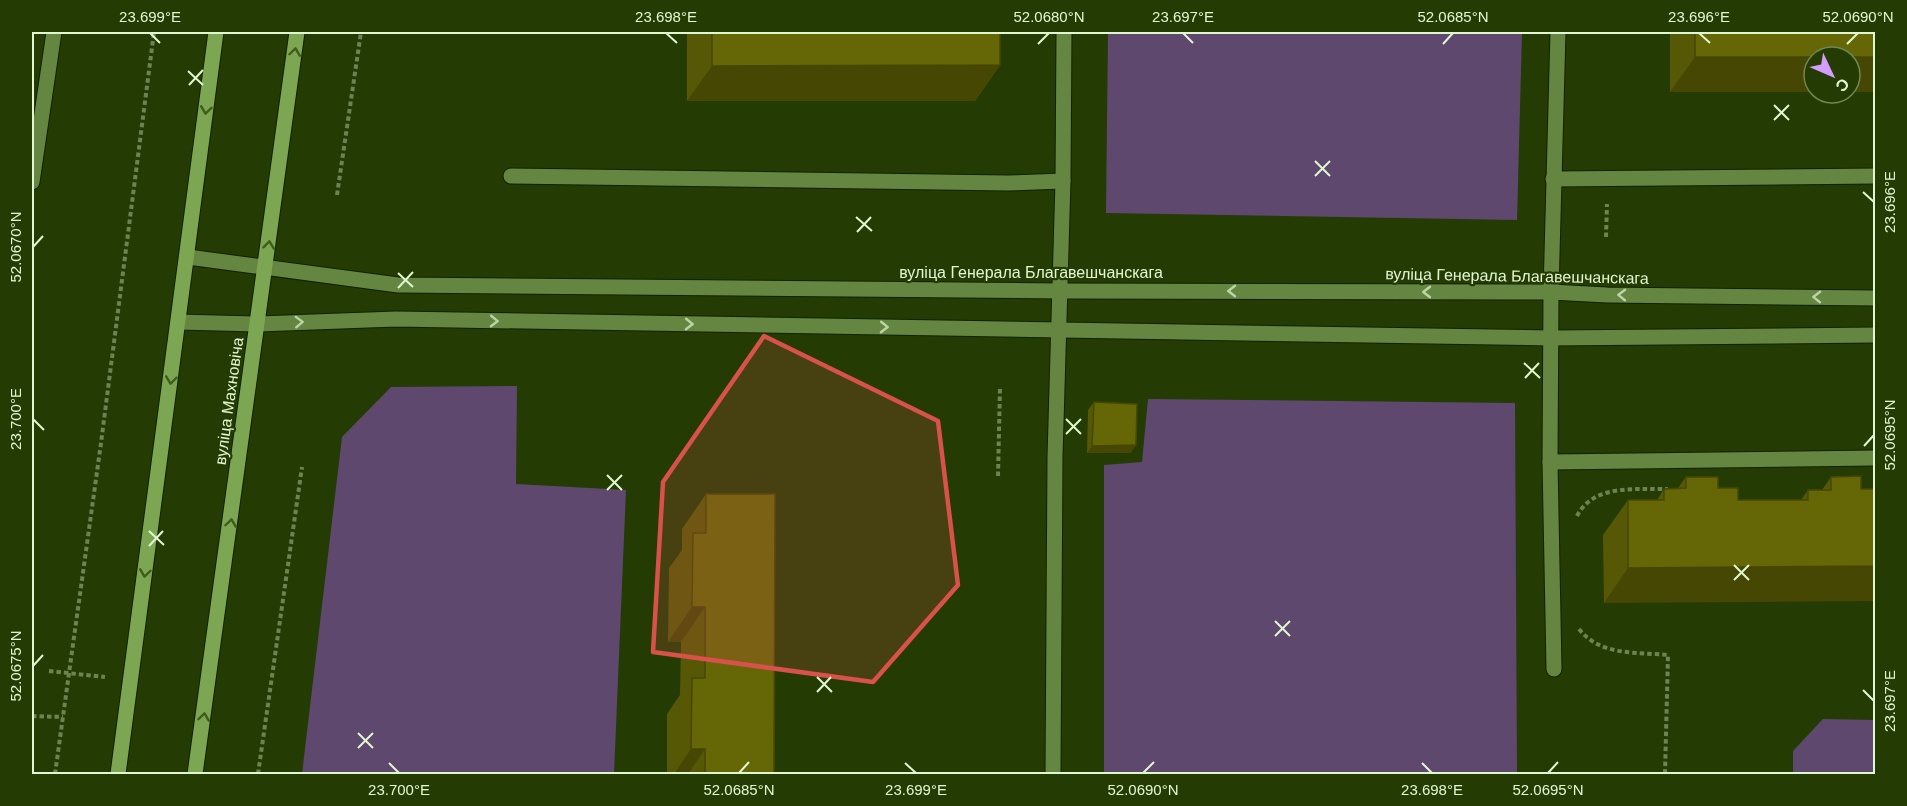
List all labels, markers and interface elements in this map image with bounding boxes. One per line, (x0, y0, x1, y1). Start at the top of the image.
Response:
text: 23.699°E (119, 8, 181, 25)
text: 23.698°E (635, 8, 697, 25)
text: 52.0680°N (1013, 8, 1085, 25)
text: 23.697°E (1152, 8, 1214, 25)
text: 52.0685°N (1417, 8, 1489, 25)
text: 23.696°E (1668, 8, 1730, 25)
text: 52.0690°N (1822, 8, 1894, 25)
north arrow (1802, 45, 1862, 105)
one-way arrow (288, 47, 300, 57)
text: С (1832, 75, 1853, 95)
one-way arrow (200, 106, 212, 115)
text: 23.696°E (1881, 171, 1898, 233)
text: 52.0670°N (7, 211, 24, 283)
one-way arrow (262, 241, 275, 250)
street label: вуліца Генерала Благавешчанскага (899, 264, 1163, 281)
street label: вуліца Генерала Благавешчанскага (1385, 265, 1649, 287)
one-way arrow (1228, 285, 1237, 298)
one-way arrow (1423, 286, 1432, 298)
one-way arrow (1618, 289, 1627, 301)
one-way arrow (1813, 291, 1822, 304)
one-way arrow (490, 315, 499, 327)
one-way arrow (295, 316, 304, 329)
one-way arrow (685, 318, 694, 331)
one-way arrow (880, 321, 889, 334)
street label: вуліца Махновіча (212, 336, 246, 466)
one-way arrow (165, 375, 177, 384)
text: 23.700°E (7, 388, 24, 450)
text: 52.0695°N (1881, 399, 1898, 471)
one-way arrow (224, 519, 236, 528)
one-way arrow (140, 569, 152, 578)
text: 52.0675°N (7, 630, 24, 702)
text: 23.697°E (1881, 670, 1898, 732)
one-way arrow (197, 712, 209, 721)
text: 23.700°E (368, 781, 430, 798)
text: 52.0685°N (703, 781, 775, 798)
text: 23.699°E (885, 781, 947, 798)
text: 52.0690°N (1107, 781, 1179, 798)
text: 23.698°E (1401, 781, 1463, 798)
text: 52.0695°N (1512, 781, 1584, 798)

